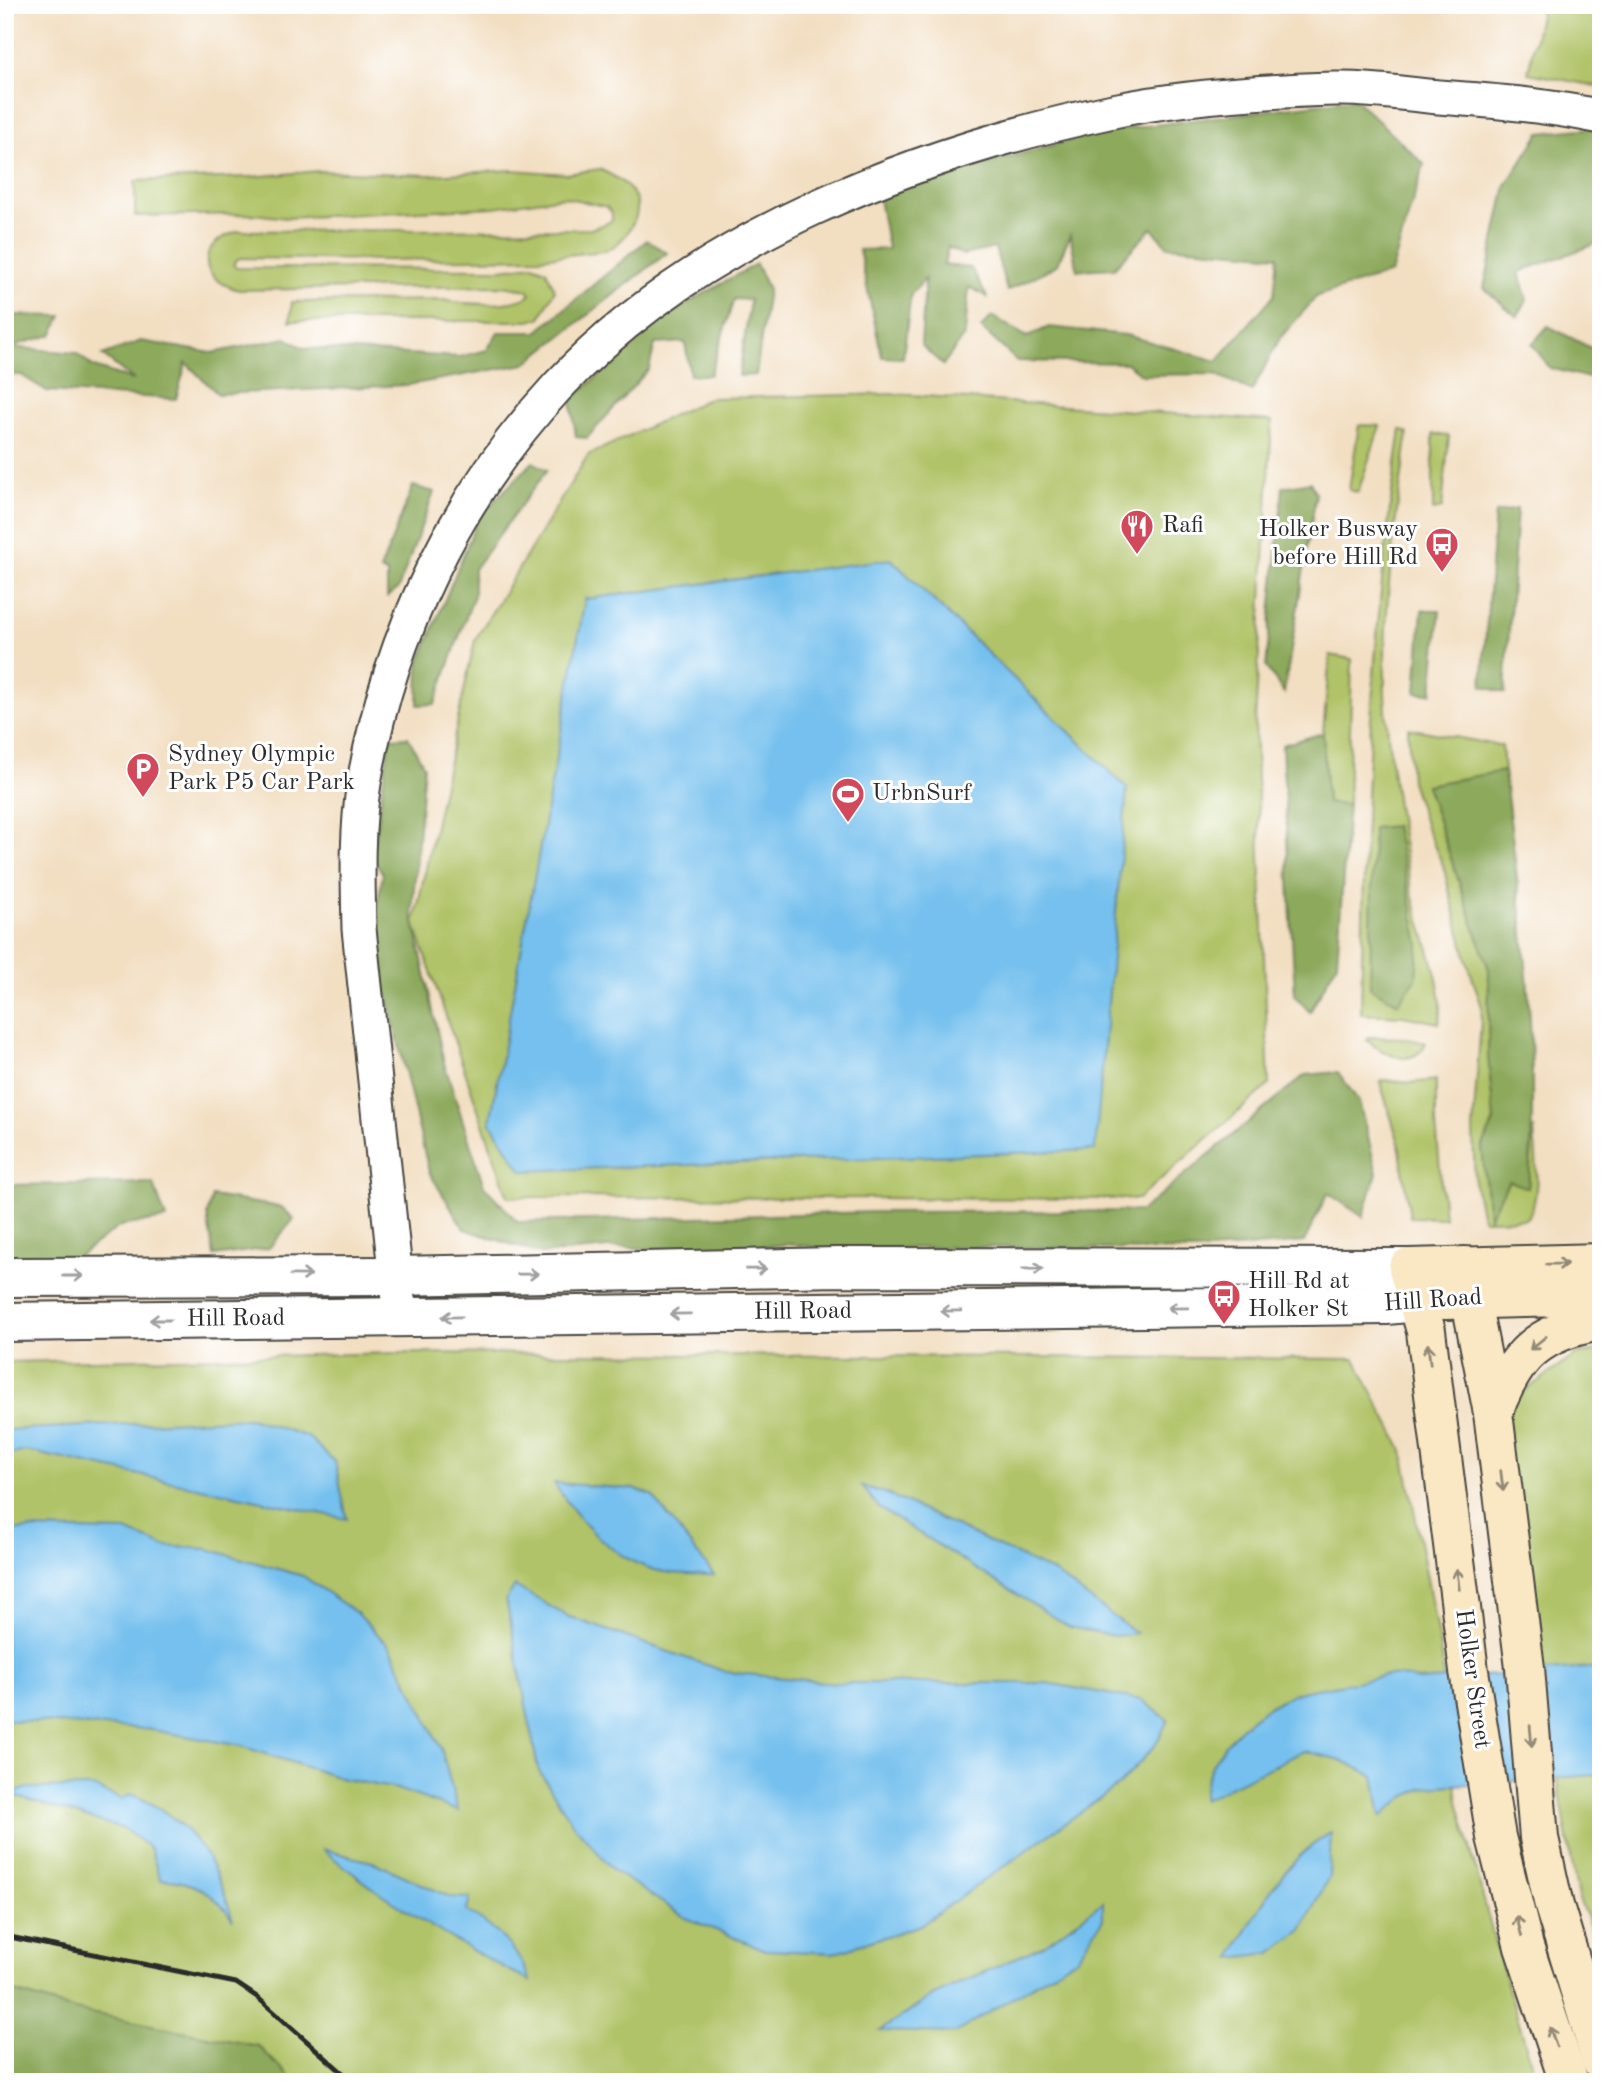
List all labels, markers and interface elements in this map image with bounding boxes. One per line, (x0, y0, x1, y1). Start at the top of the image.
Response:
restaurant icon: Rafi (1118, 507, 1156, 556)
place label: Rafi (1162, 514, 1204, 538)
place label: Holker Busway before Hill Rd (1259, 518, 1418, 570)
bus stop icon: Holker Busway before Hill Rd (1423, 525, 1461, 574)
place label: Sydney Olympic Park P5 Car Park (168, 743, 355, 795)
parking icon: Sydney Olympic Park P5 Car Park (124, 750, 162, 799)
sports icon: UrbnSurf (829, 775, 867, 824)
place label: UrbnSurf (872, 782, 972, 806)
one-way arrow (1545, 1257, 1568, 1271)
one-way arrow (744, 1262, 767, 1276)
one-way arrow (1021, 1262, 1044, 1276)
one-way arrow (517, 1267, 540, 1280)
one-way arrow (289, 1268, 312, 1281)
one-way arrow (62, 1269, 85, 1283)
place label: Hill Rd at Holker St (1248, 1270, 1350, 1322)
bus stop icon: Hill Rd at Holker St (1205, 1277, 1243, 1326)
street label: Hill Road (1383, 1286, 1483, 1316)
street label: Hill Road (753, 1300, 852, 1325)
one-way arrow (1167, 1301, 1190, 1315)
one-way arrow (940, 1304, 963, 1318)
street label: Hill Road (187, 1307, 285, 1332)
one-way arrow (668, 1307, 691, 1321)
one-way arrow (441, 1310, 464, 1324)
one-way arrow (149, 1313, 172, 1327)
one-way arrow (1529, 1336, 1547, 1351)
one-way arrow (1423, 1343, 1436, 1365)
one-way arrow (1495, 1469, 1508, 1492)
one-way arrow (1451, 1568, 1464, 1591)
street label: Holker Street (1450, 1608, 1494, 1750)
one-way arrow (1525, 1725, 1538, 1747)
one-way arrow (1511, 1915, 1524, 1937)
one-way arrow (1546, 2026, 1559, 2048)

